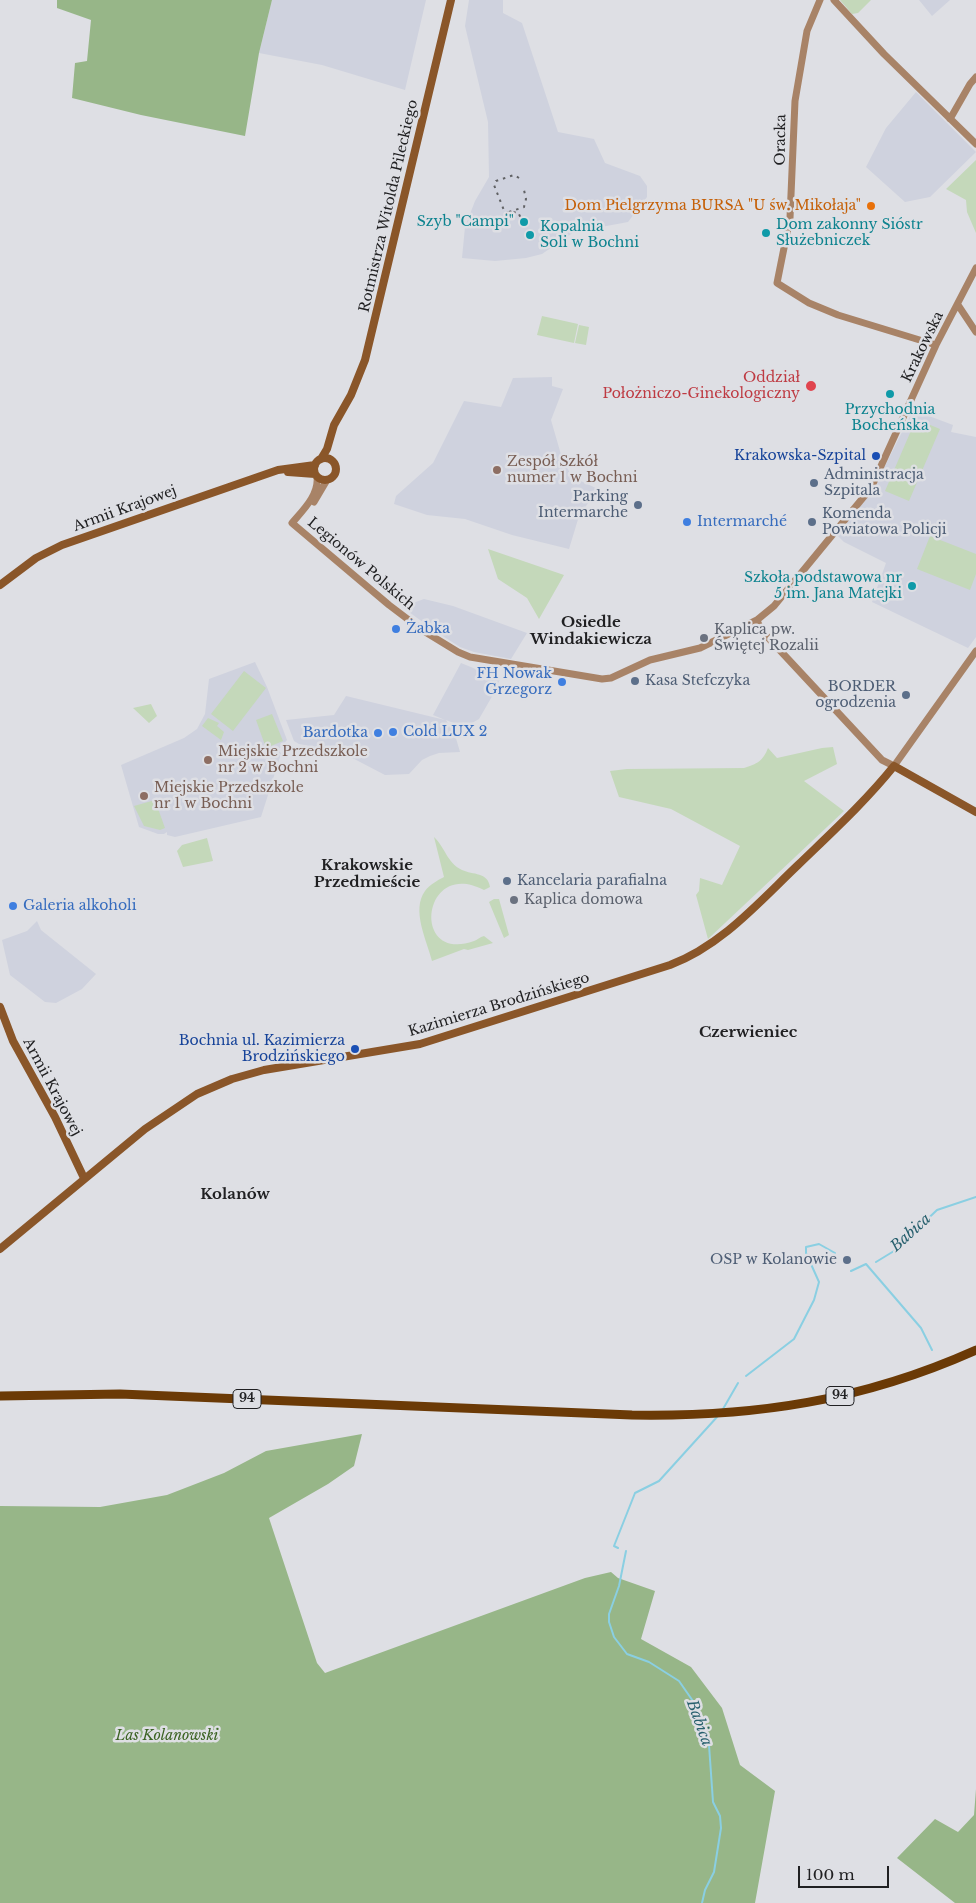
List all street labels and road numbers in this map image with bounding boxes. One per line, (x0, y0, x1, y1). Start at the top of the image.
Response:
street label: Rotmistrza Witolda Pileckiego (356, 98, 422, 314)
street label: Oracka (772, 114, 790, 166)
street label: Krakowska (899, 309, 947, 385)
street label: Armii Krajowej (71, 483, 179, 535)
street label: Legionów Polskich (304, 514, 418, 614)
street label: Kazimierza Brodzińskiego (406, 969, 592, 1041)
street label: Armii Krajowej (19, 1035, 85, 1139)
road number: 94 (826, 1386, 854, 1405)
road number: 94 (233, 1390, 261, 1408)

